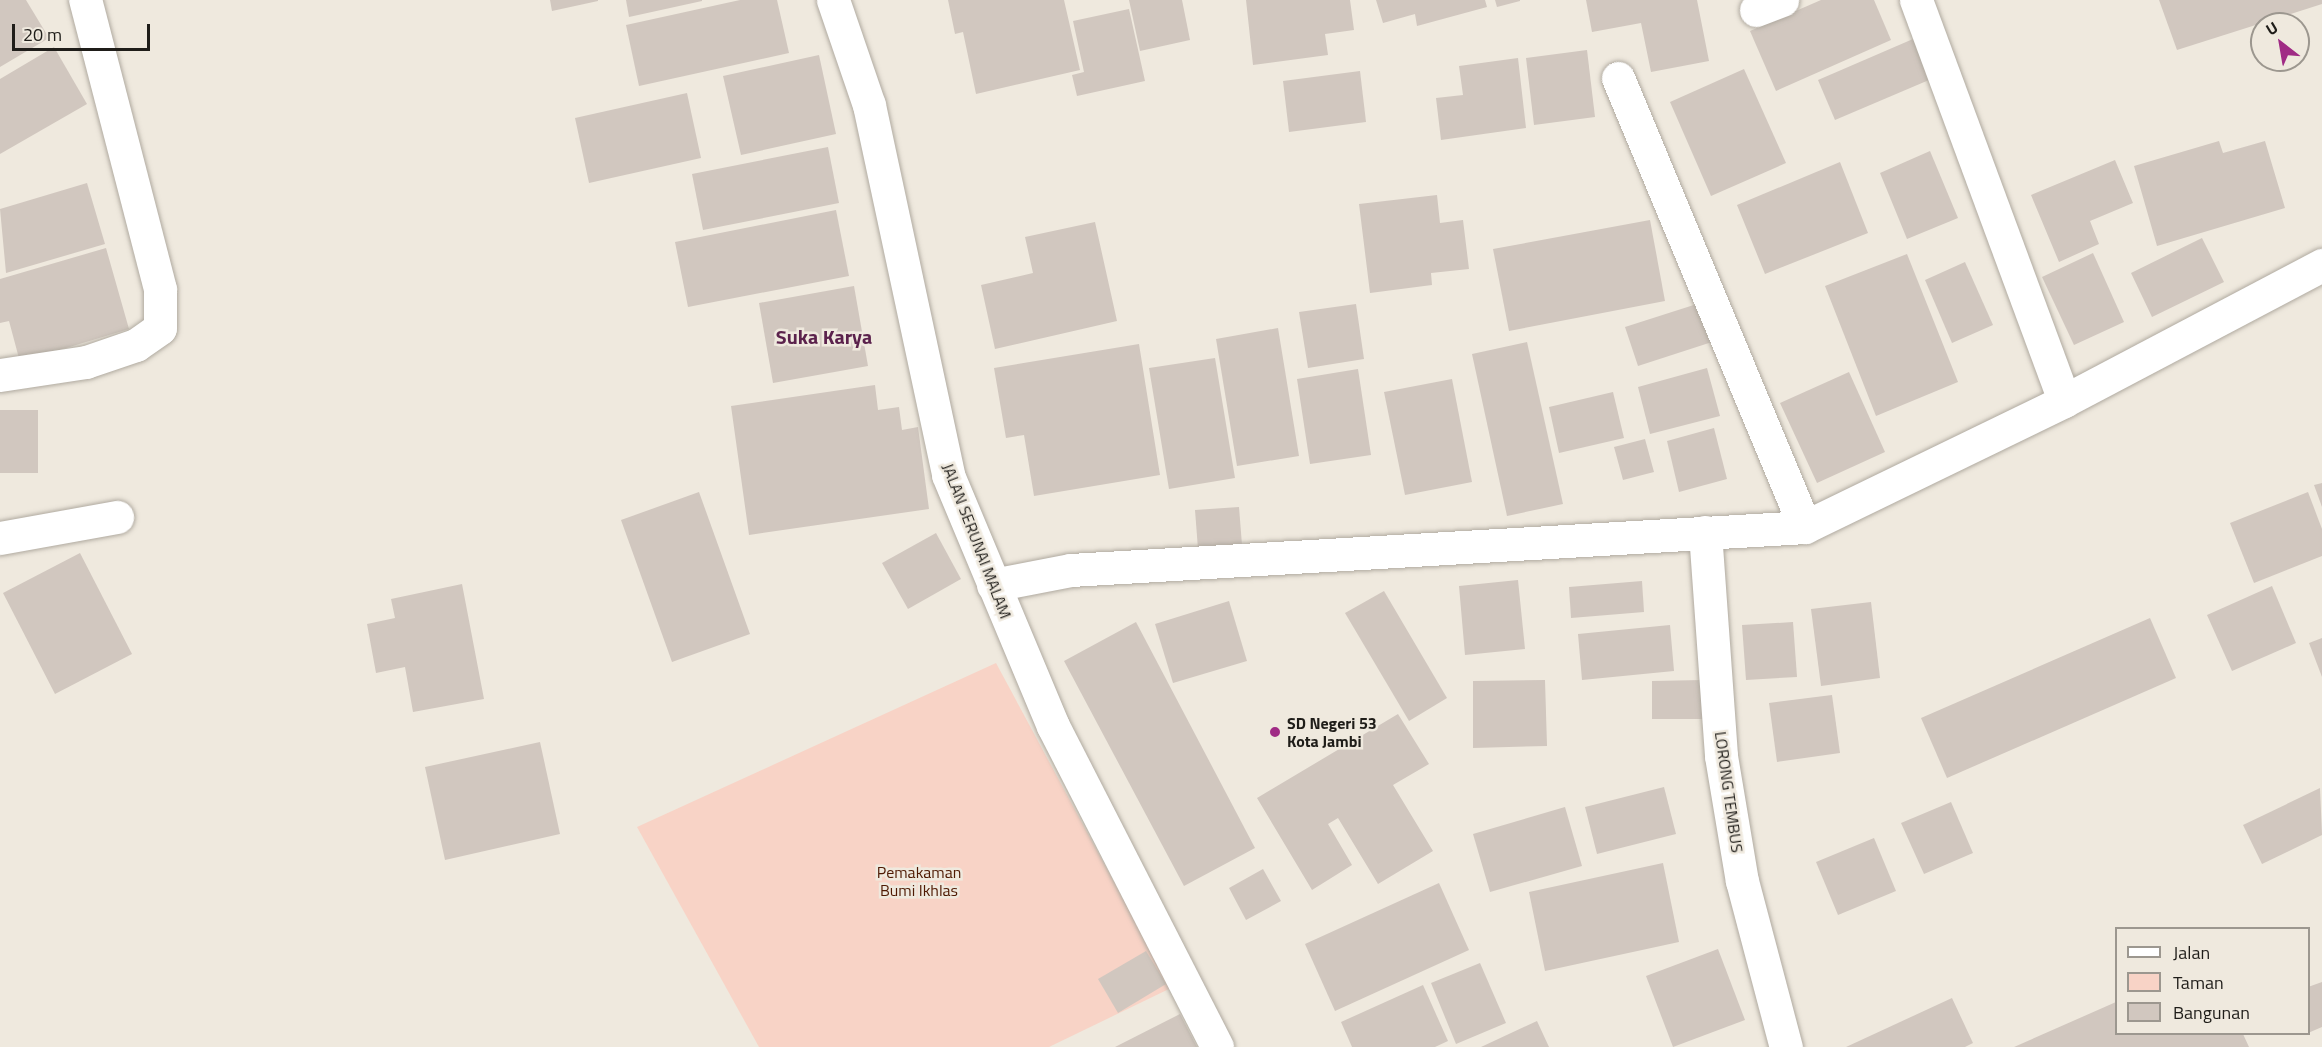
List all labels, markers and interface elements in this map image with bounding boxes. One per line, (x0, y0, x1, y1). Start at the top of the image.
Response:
scale bar (15, 12, 153, 50)
north arrow (2250, 12, 2310, 72)
text: U (2261, 15, 2282, 41)
text: 20 m (23, 21, 62, 48)
district label: Suka Karya (776, 324, 872, 348)
street label: JALAN SERUNAI MALAM (939, 461, 1015, 621)
place label: SD Negeri 53 Kota Jambi (1287, 713, 1377, 751)
marker: SD Negeri 53 Kota Jambi (1268, 725, 1282, 739)
street label: LORONG TEMBUS (1711, 730, 1747, 854)
park label: Pemakaman Bumi Ikhlas (877, 862, 961, 900)
legend (2115, 927, 2310, 1035)
text: Jalan (2173, 939, 2210, 966)
text: Taman (2173, 969, 2224, 996)
text: Bangunan (2173, 999, 2250, 1026)

